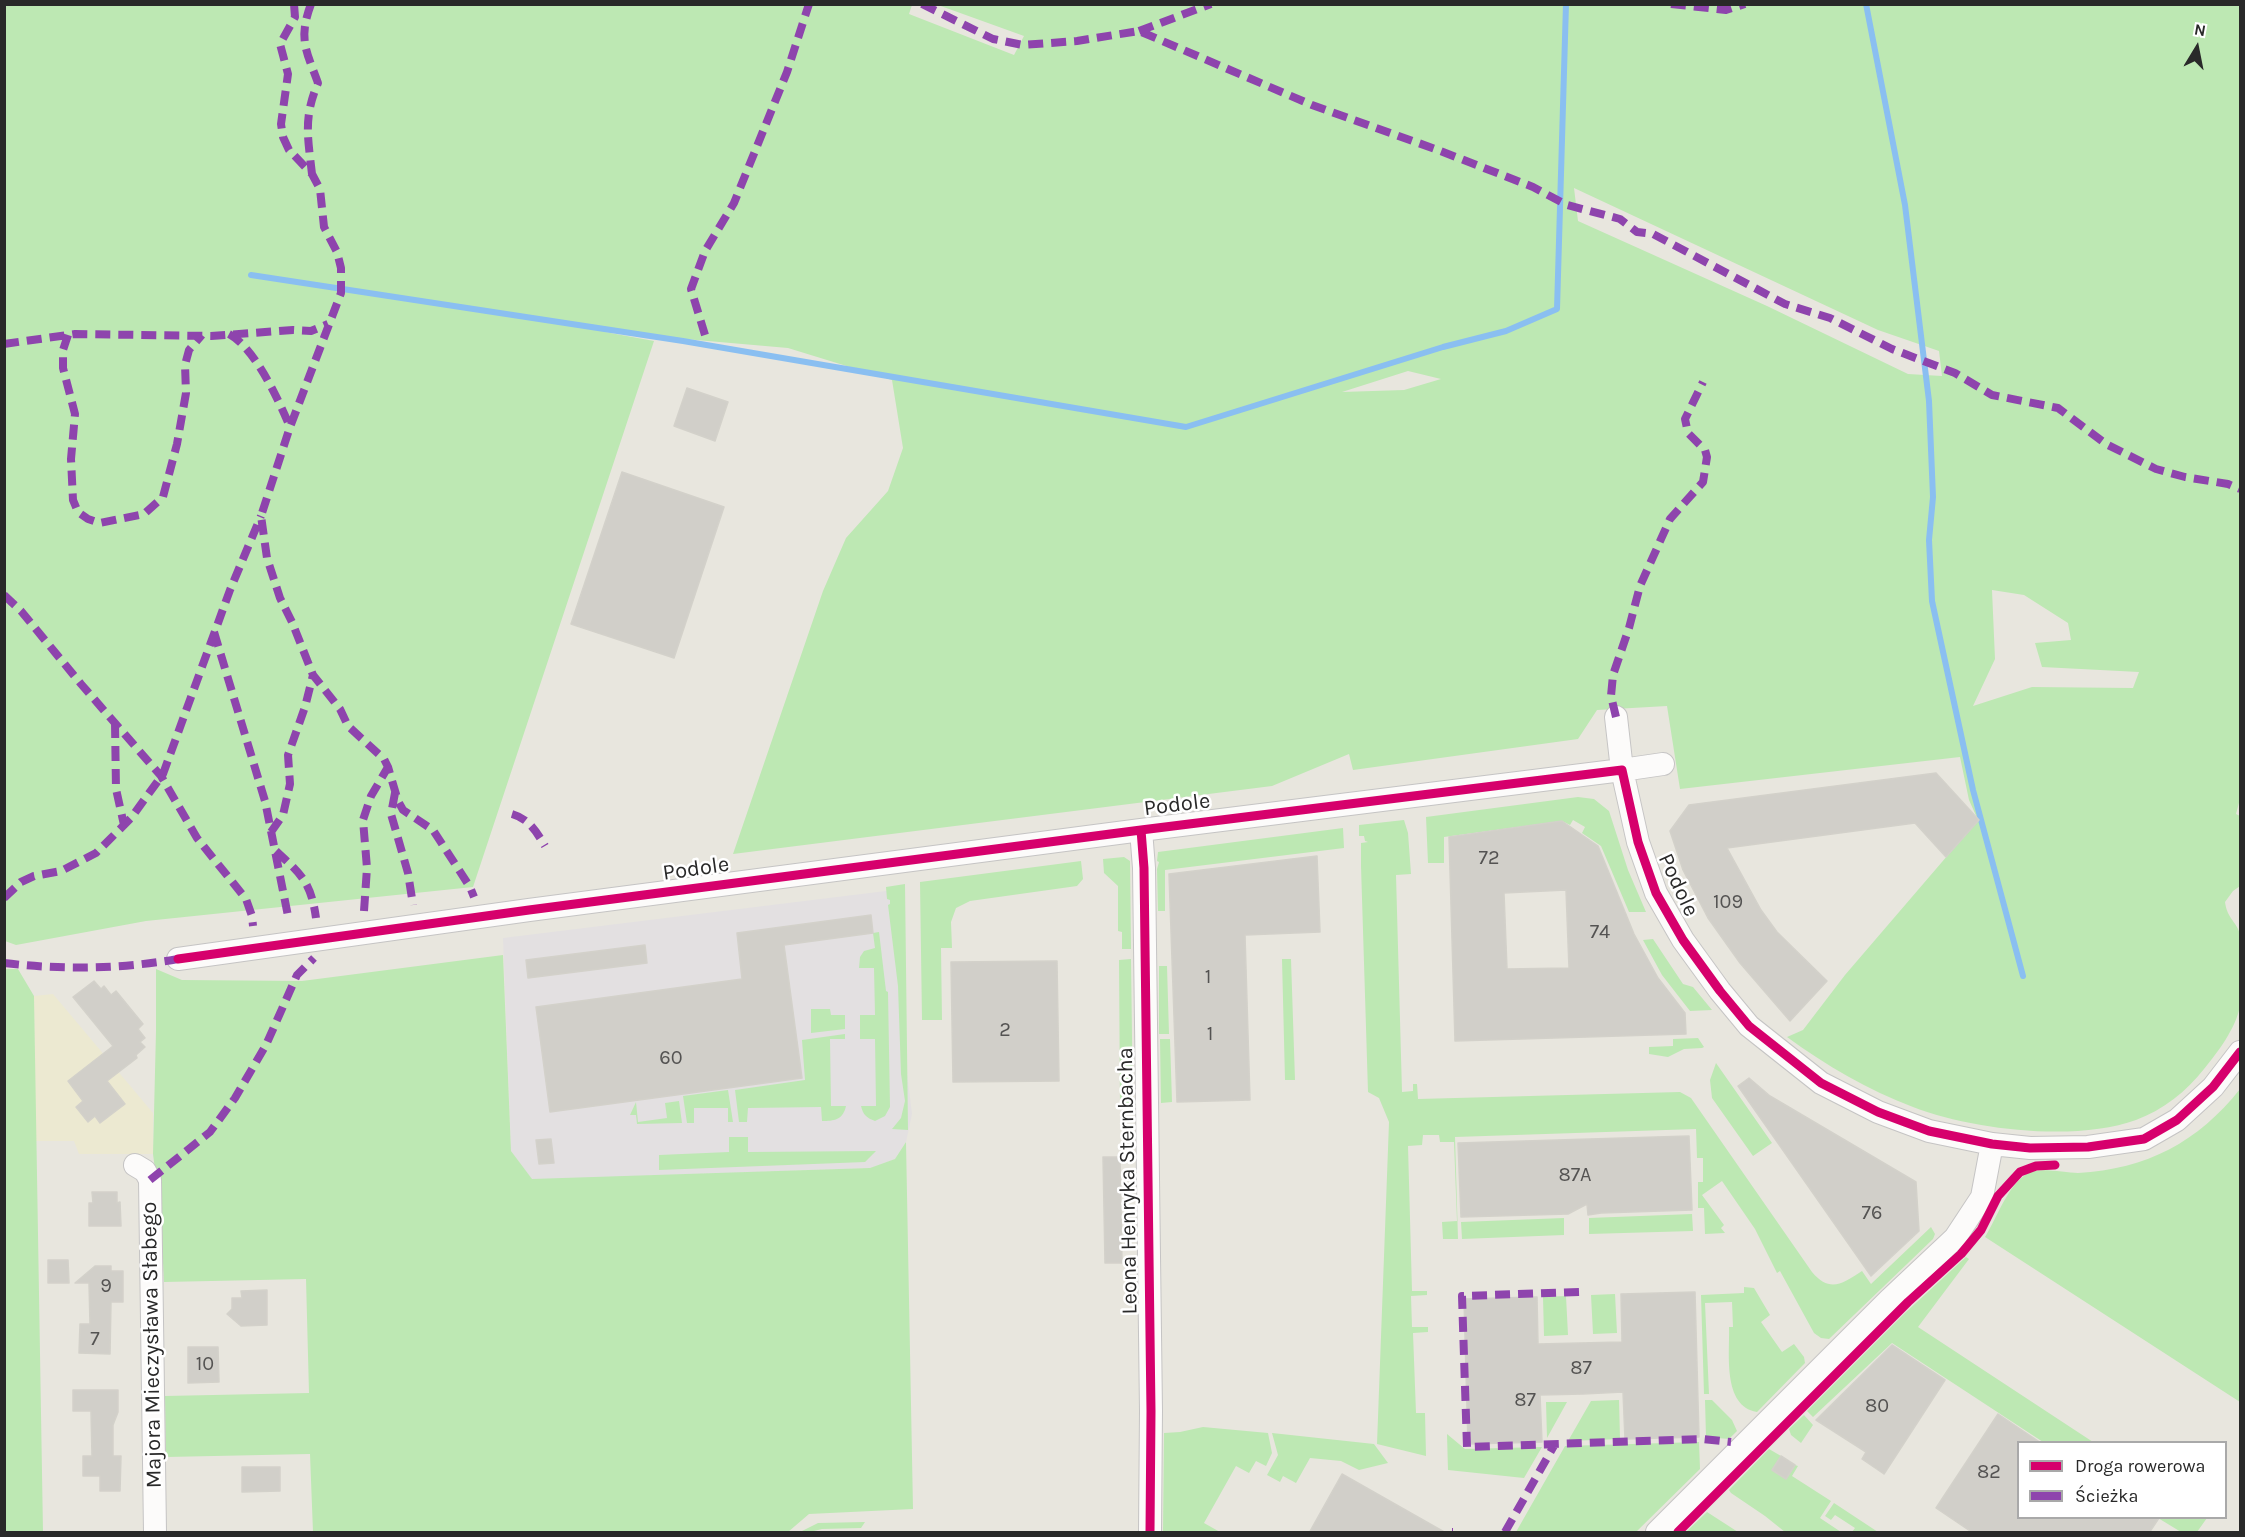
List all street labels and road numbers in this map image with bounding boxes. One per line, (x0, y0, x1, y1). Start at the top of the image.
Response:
street label: Podole (1142, 788, 1212, 822)
street label: Podole (1652, 849, 1704, 921)
street label: Podole (661, 851, 731, 887)
street label: Leona Henryka Sternbacha (1112, 1047, 1144, 1315)
street label: Majora Mieczysława Słabego (136, 1201, 168, 1489)

